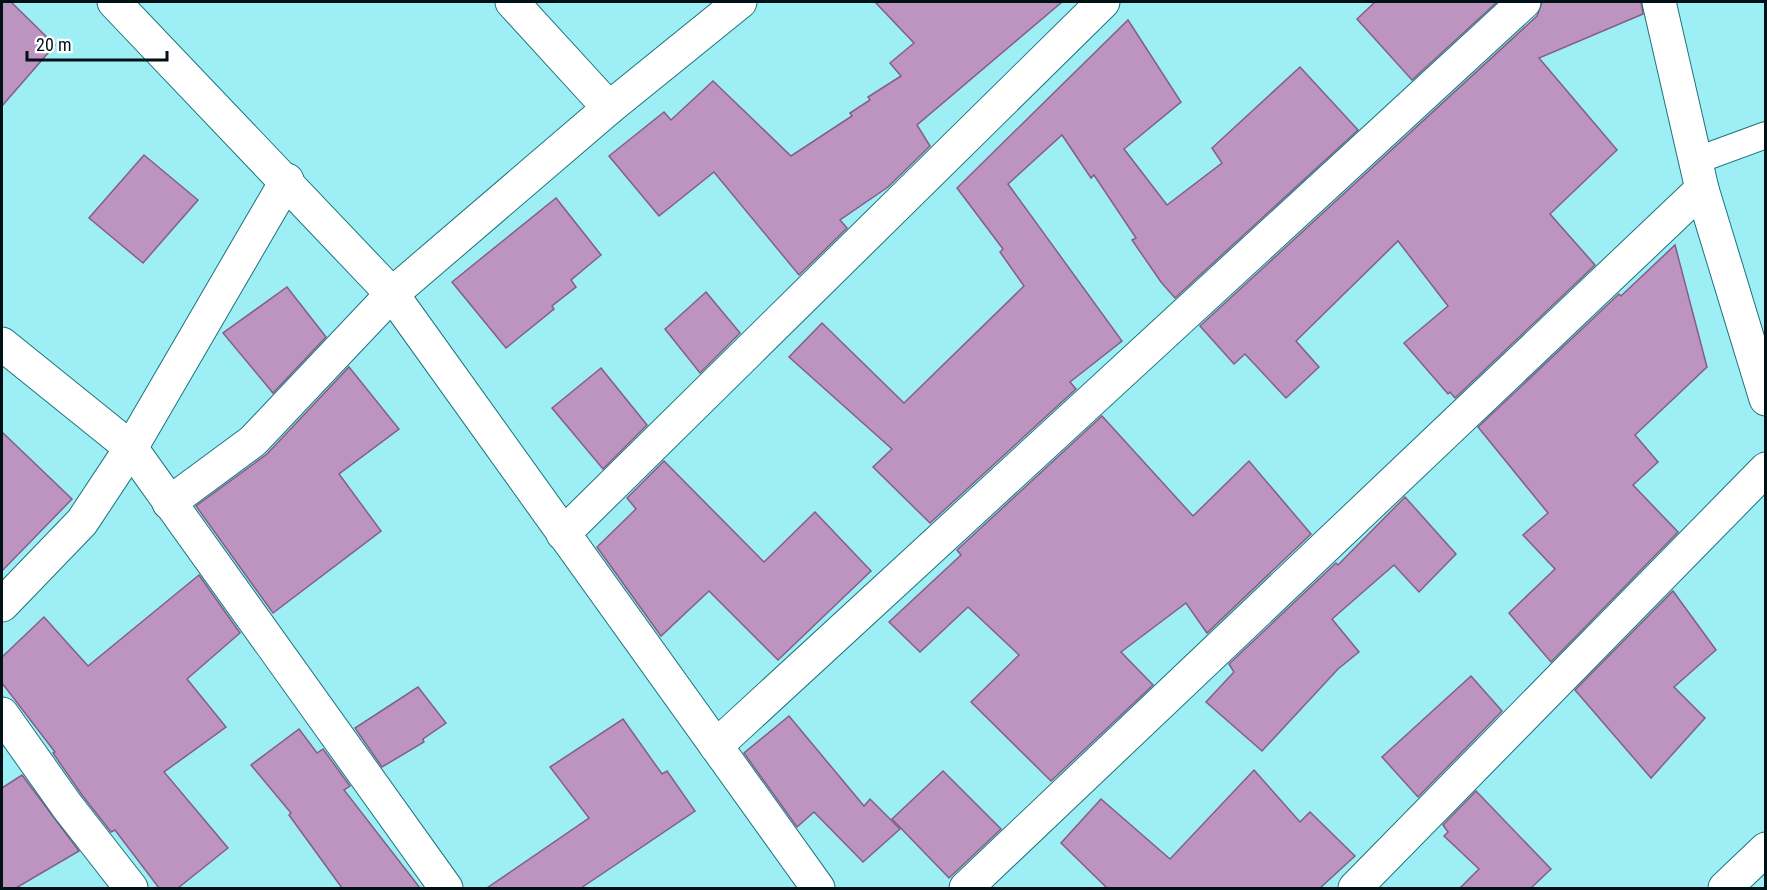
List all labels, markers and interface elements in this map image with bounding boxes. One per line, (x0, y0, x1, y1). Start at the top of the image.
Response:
scale bar (27, 24, 166, 62)
text: 20 m (36, 34, 71, 55)

